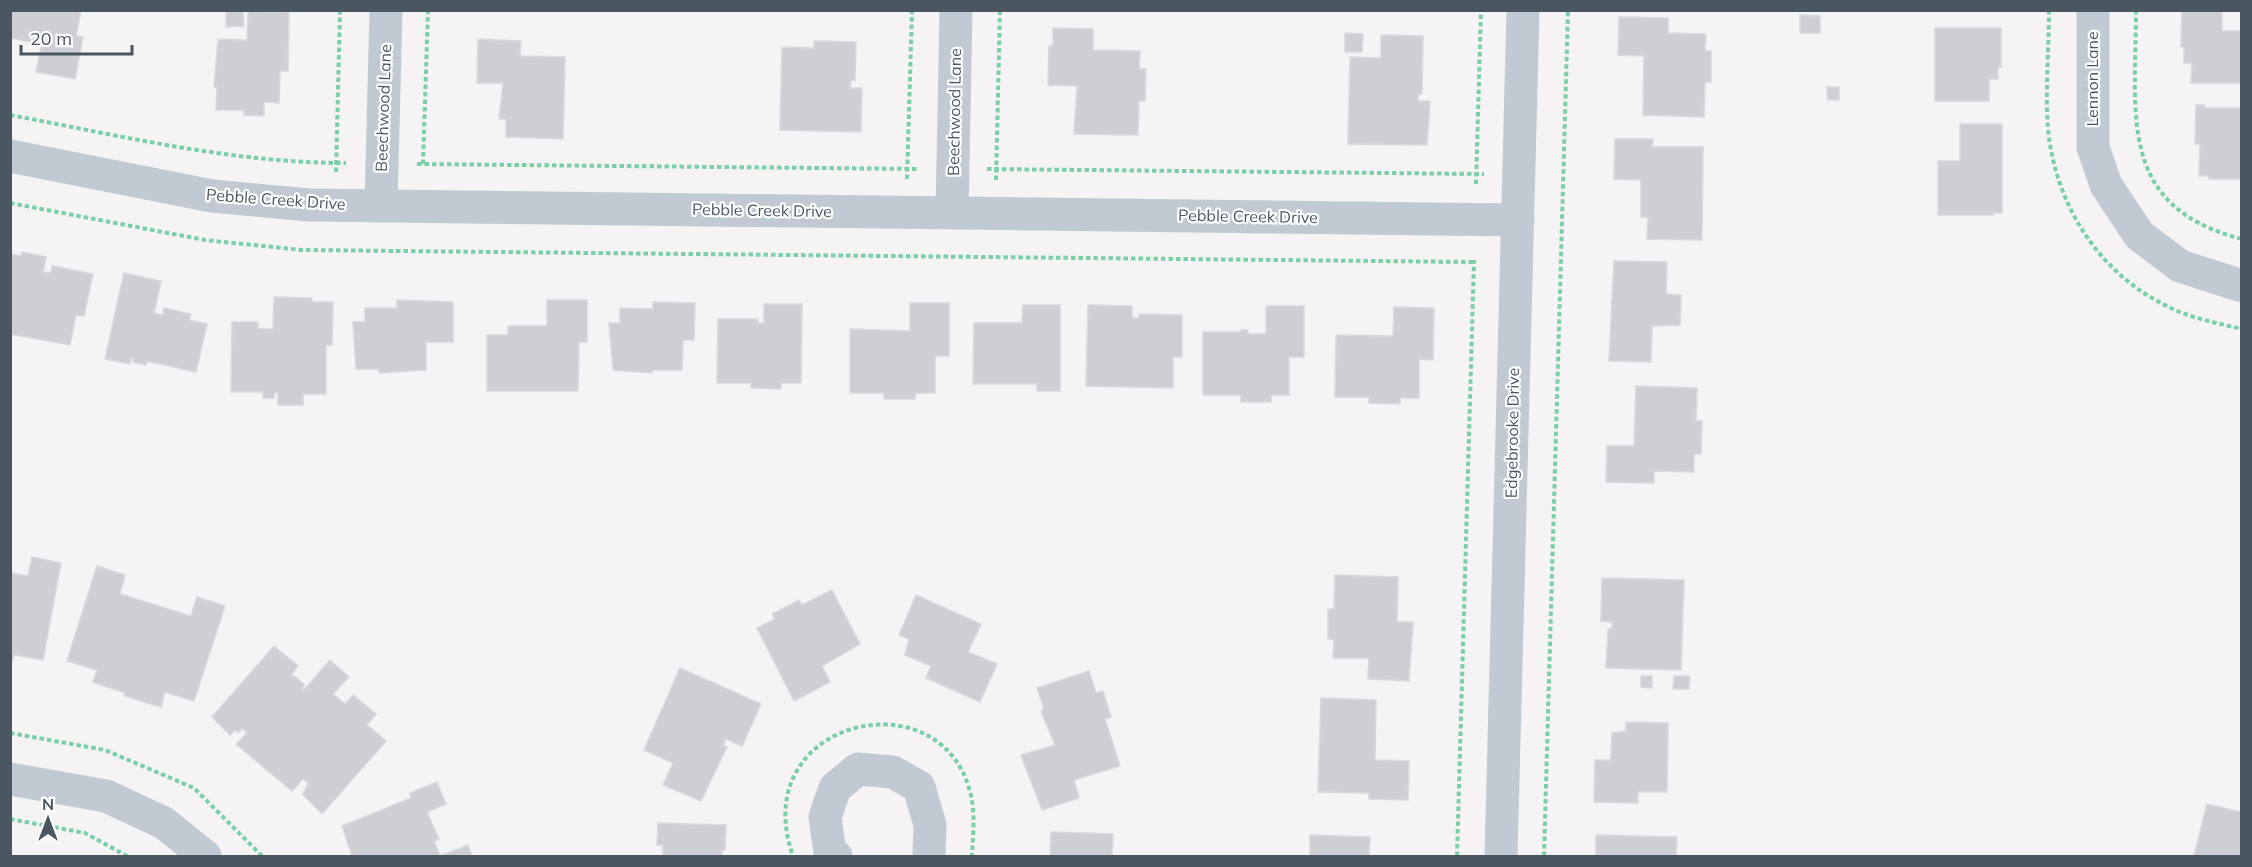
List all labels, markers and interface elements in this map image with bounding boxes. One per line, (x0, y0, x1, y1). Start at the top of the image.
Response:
scale bar (21, 18, 132, 56)
text: 20 m (30, 27, 72, 50)
street label: Lennon Lane (2082, 31, 2102, 127)
street label: Beechwood Lane (371, 44, 395, 172)
street label: Beechwood Lane (943, 48, 965, 176)
street label: Pebble Creek Drive (206, 184, 346, 214)
street label: Pebble Creek Drive (692, 199, 832, 221)
street label: Pebble Creek Drive (1178, 205, 1318, 227)
street label: Edgebrooke Drive (1501, 368, 1523, 498)
north arrow (18, 789, 78, 849)
text: N (42, 794, 54, 814)

